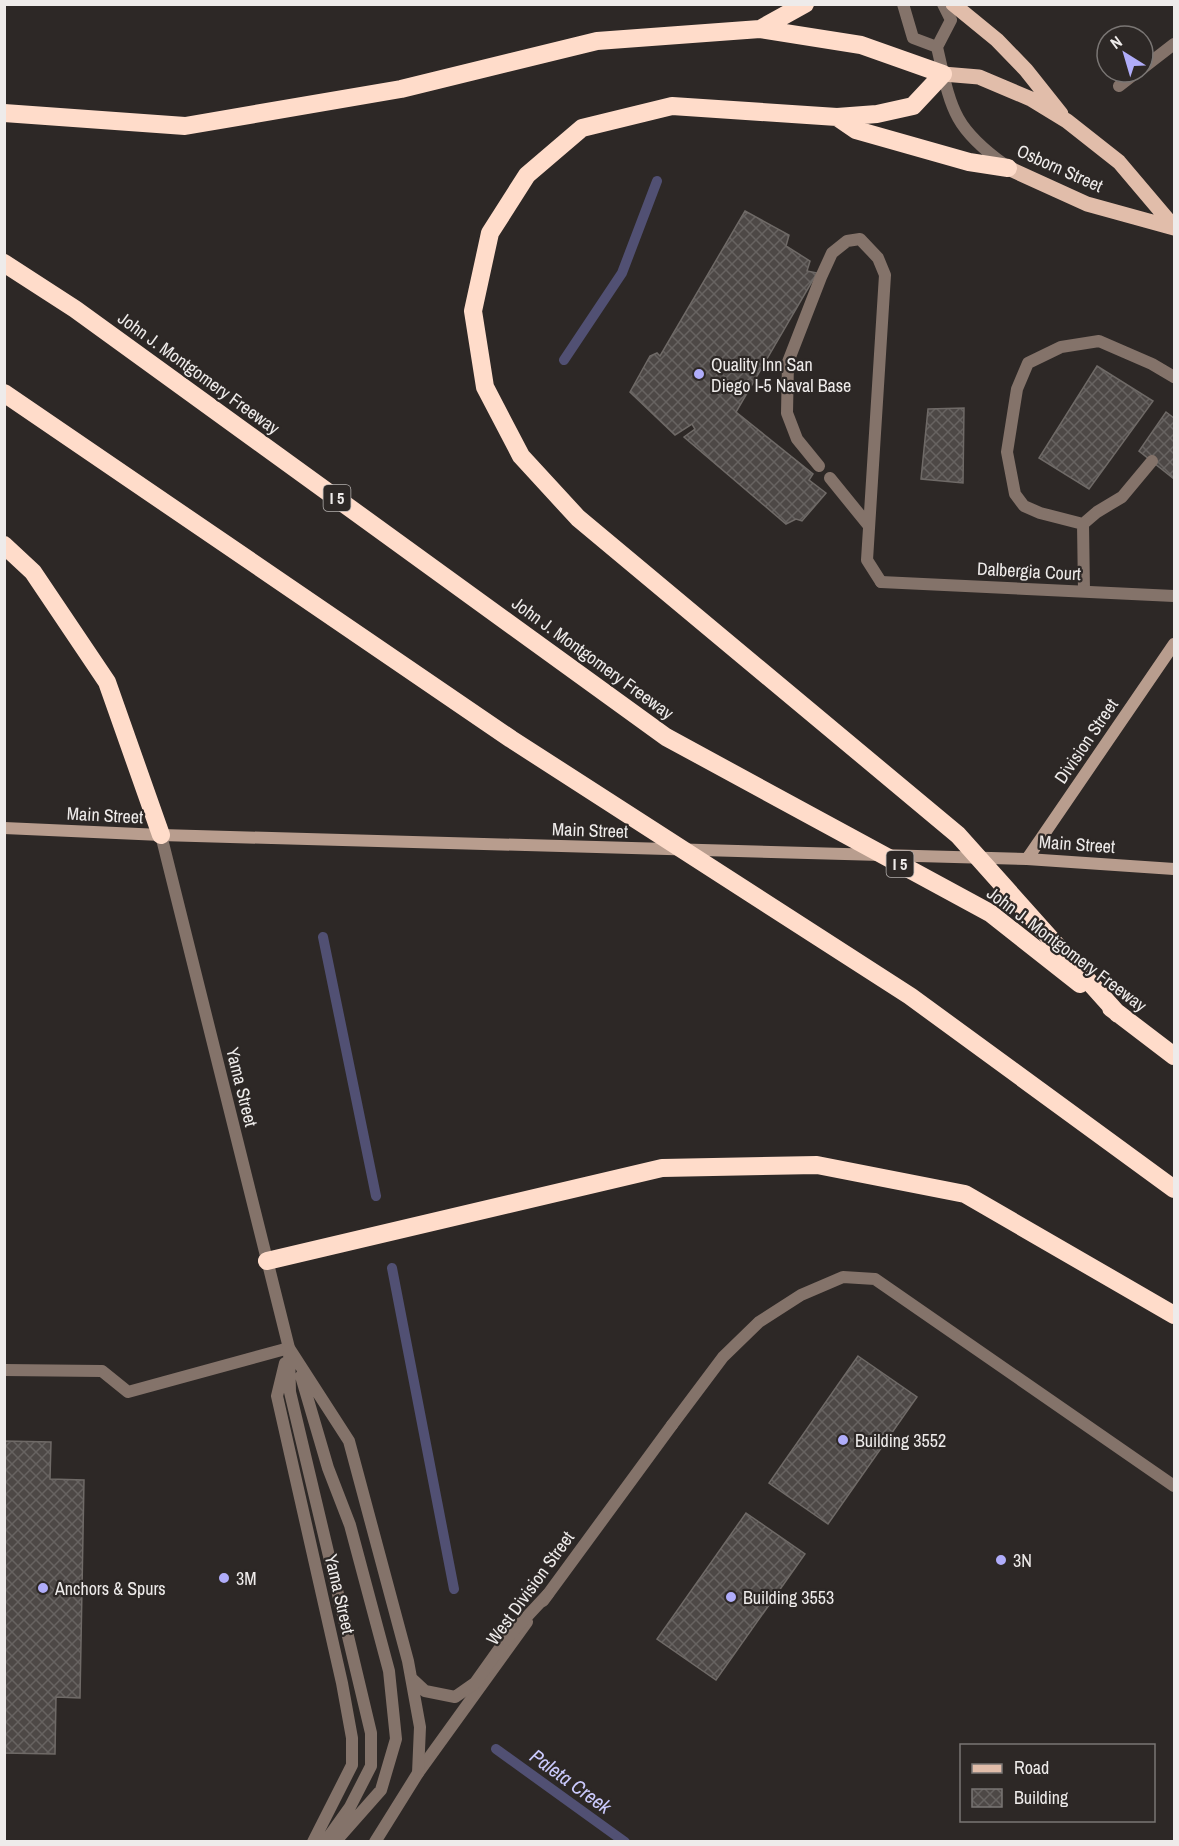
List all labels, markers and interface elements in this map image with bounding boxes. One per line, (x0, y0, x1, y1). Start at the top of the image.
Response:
north arrow (1095, 24, 1155, 84)
text: N (1106, 30, 1126, 54)
street label: Osborn Street (1013, 138, 1107, 198)
street label: John J. Montgomery Freeway (113, 306, 285, 441)
place label: Quality Inn San Diego I-5 Naval Base (711, 352, 851, 398)
marker: Quality Inn San Diego I-5 Naval Base (692, 367, 706, 381)
road number: I 5 (324, 485, 350, 511)
street label: Dalbergia Court (976, 556, 1082, 586)
street label: John J. Montgomery Freeway (507, 591, 679, 726)
street label: Division Street (1048, 694, 1124, 788)
street label: Main Street (66, 801, 144, 829)
street label: Main Street (551, 816, 629, 844)
street label: Main Street (1038, 829, 1116, 859)
road number: I 5 (886, 851, 914, 877)
street label: John J. Montgomery Freeway (982, 881, 1153, 1018)
street label: Yama Street (220, 1045, 264, 1129)
place label: Building 3552 (855, 1428, 946, 1453)
marker: Building 3552 (836, 1433, 850, 1447)
street label: West Division Street (480, 1526, 580, 1650)
place label: 3N (1013, 1548, 1032, 1573)
street label: Yama Street (319, 1552, 361, 1636)
marker: 3N (994, 1553, 1008, 1567)
place label: 3M (236, 1566, 257, 1591)
marker: 3M (217, 1571, 231, 1585)
place label: Anchors & Spurs (54, 1576, 166, 1601)
marker: Anchors & Spurs (36, 1581, 50, 1595)
place label: Building 3553 (743, 1585, 834, 1610)
marker: Building 3553 (724, 1590, 738, 1604)
water label: Paleta Creek (525, 1742, 618, 1820)
legend (960, 1744, 1155, 1822)
text: Road (1014, 1755, 1049, 1780)
text: Building (1014, 1785, 1069, 1810)

